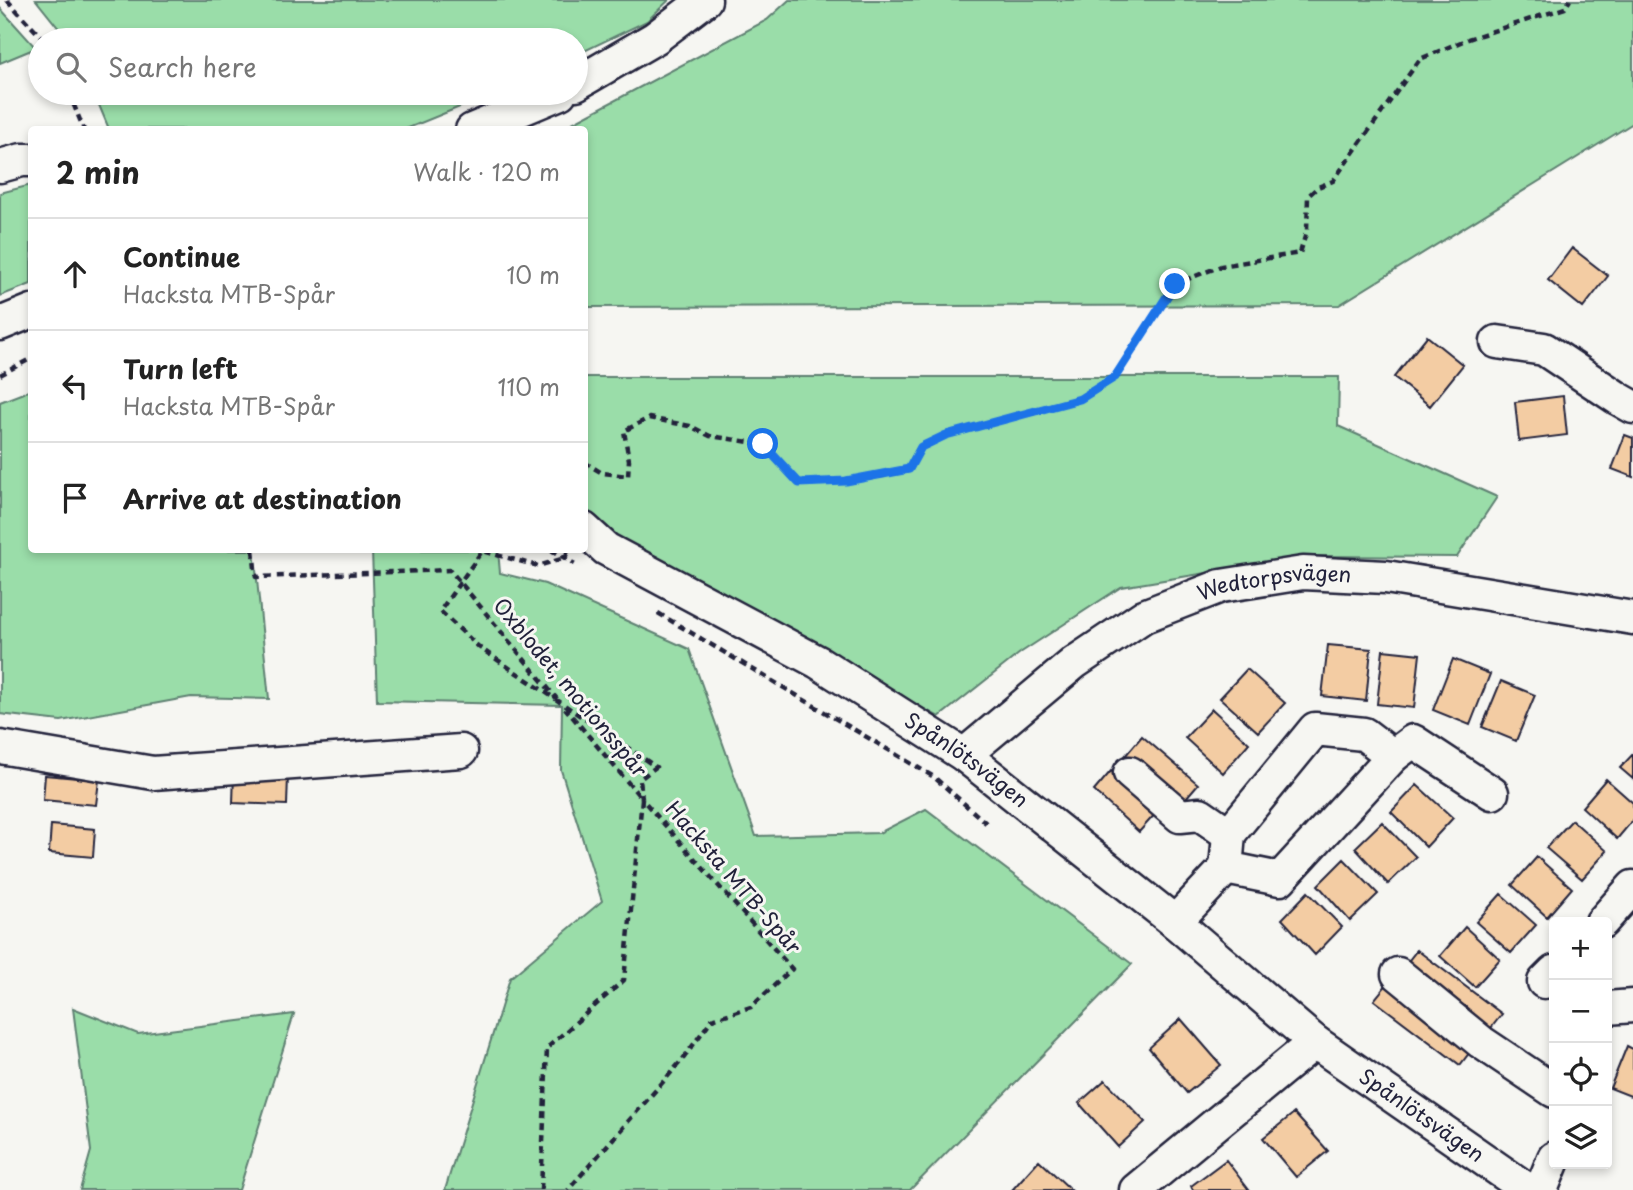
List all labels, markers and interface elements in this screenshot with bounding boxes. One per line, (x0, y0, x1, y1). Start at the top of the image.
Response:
search box (28, 28, 588, 105)
text: Search here (108, 47, 257, 86)
icon: search (52, 48, 90, 86)
text: 2 min (56, 149, 140, 194)
text: Walk · 120 m (413, 154, 560, 189)
text: Continue (123, 237, 240, 276)
icon: ahead (56, 255, 94, 293)
text: 10 m (506, 257, 560, 292)
route end (1159, 268, 1190, 299)
text: Hacksta MTB-Spår (123, 276, 335, 311)
text: Turn left (123, 349, 238, 388)
icon: left (56, 367, 94, 405)
text: 110 m (498, 369, 560, 404)
text: Hacksta MTB-Spår (123, 388, 335, 423)
route start (747, 428, 778, 459)
icon: arrive (56, 479, 94, 517)
text: Arrive at destination (123, 479, 402, 518)
street label: Wedtorpsvägen (1192, 555, 1352, 608)
street label: Oxblodet, motionsspår (487, 590, 657, 784)
street label: Spånlötsvägen (899, 703, 1036, 814)
street label: Hacksta MTB-Spår (659, 793, 810, 961)
map controls (1549, 917, 1612, 1169)
button: + (1549, 917, 1612, 980)
button: − (1549, 980, 1612, 1043)
button: locate (1549, 1043, 1612, 1106)
street label: Spånlötsvägen (1353, 1059, 1492, 1169)
button: layers (1549, 1106, 1612, 1169)

